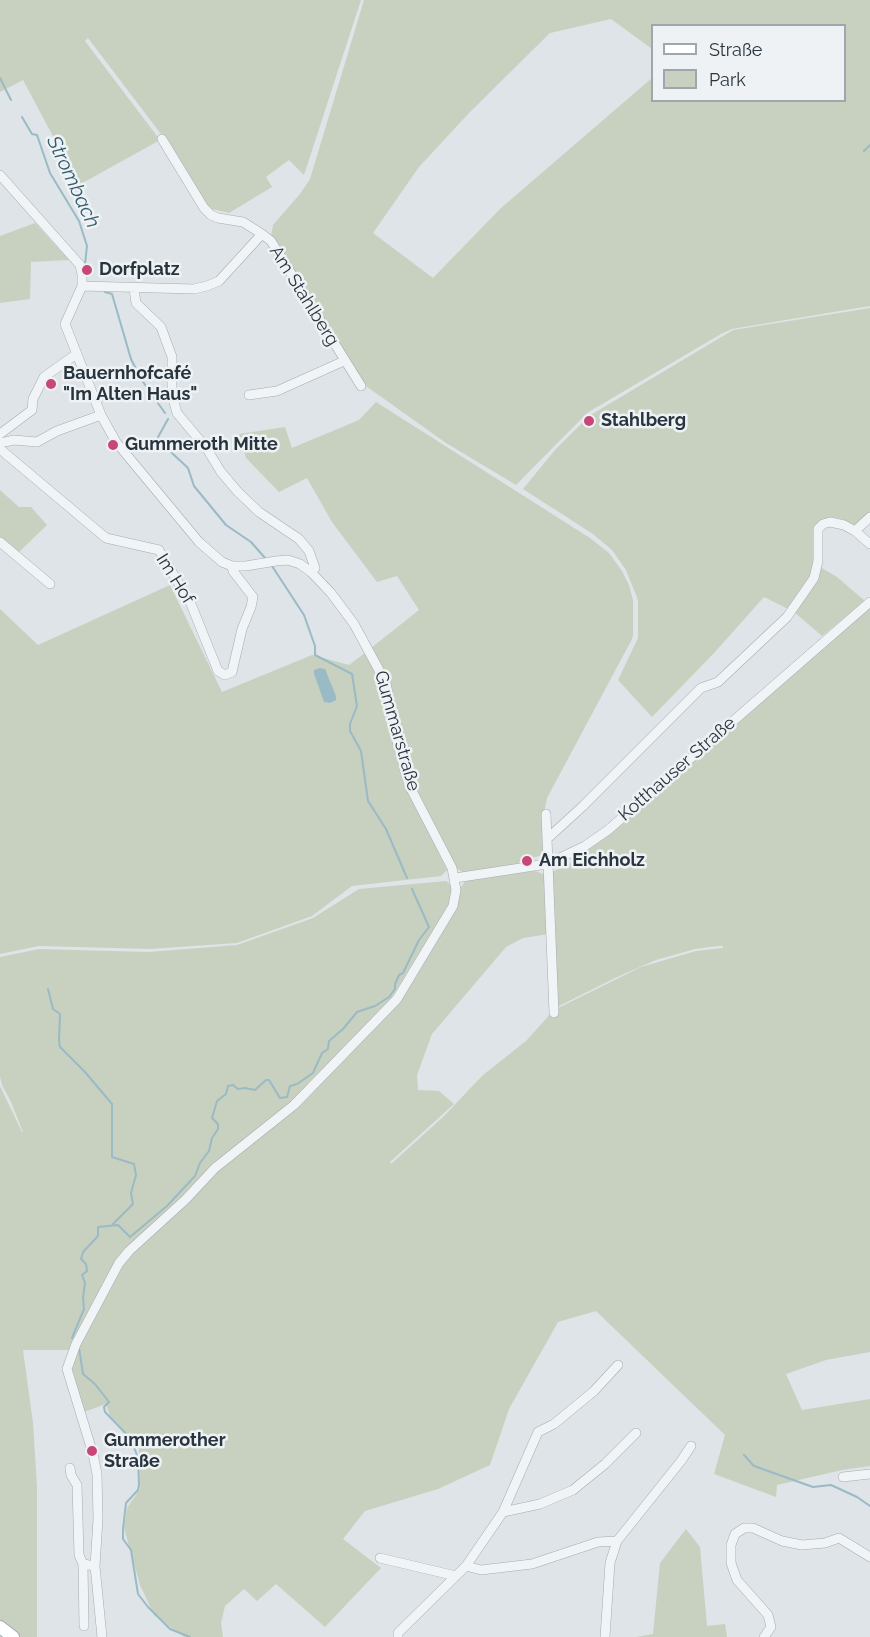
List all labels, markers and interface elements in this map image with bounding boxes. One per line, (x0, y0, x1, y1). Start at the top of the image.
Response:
legend (651, 24, 846, 102)
text: Straße (709, 39, 762, 60)
text: Park (709, 69, 746, 90)
water label: Strombach (41, 132, 105, 232)
street label: Am Stahlberg (265, 242, 343, 350)
place label: Dorfplatz (99, 259, 180, 281)
marker: Dorfplatz (80, 263, 94, 277)
place label: Bauernhofcafé "Im Alten Haus" (63, 363, 197, 406)
marker: Bauernhofcafé "Im Alten Haus" (44, 377, 58, 391)
place label: Stahlberg (601, 410, 686, 432)
marker: Stahlberg (582, 414, 596, 428)
place label: Gummeroth Mitte (125, 434, 278, 456)
marker: Gummeroth Mitte (106, 438, 120, 452)
street label: Im Hof (151, 550, 199, 608)
street label: Gummarstraße (370, 668, 424, 794)
street label: Kotthauser Straße (614, 712, 740, 826)
place label: Am Eichholz (539, 850, 645, 872)
marker: Am Eichholz (520, 854, 534, 868)
place label: Gummerother Straße (104, 1430, 226, 1472)
marker: Gummerother Straße (85, 1444, 99, 1458)

